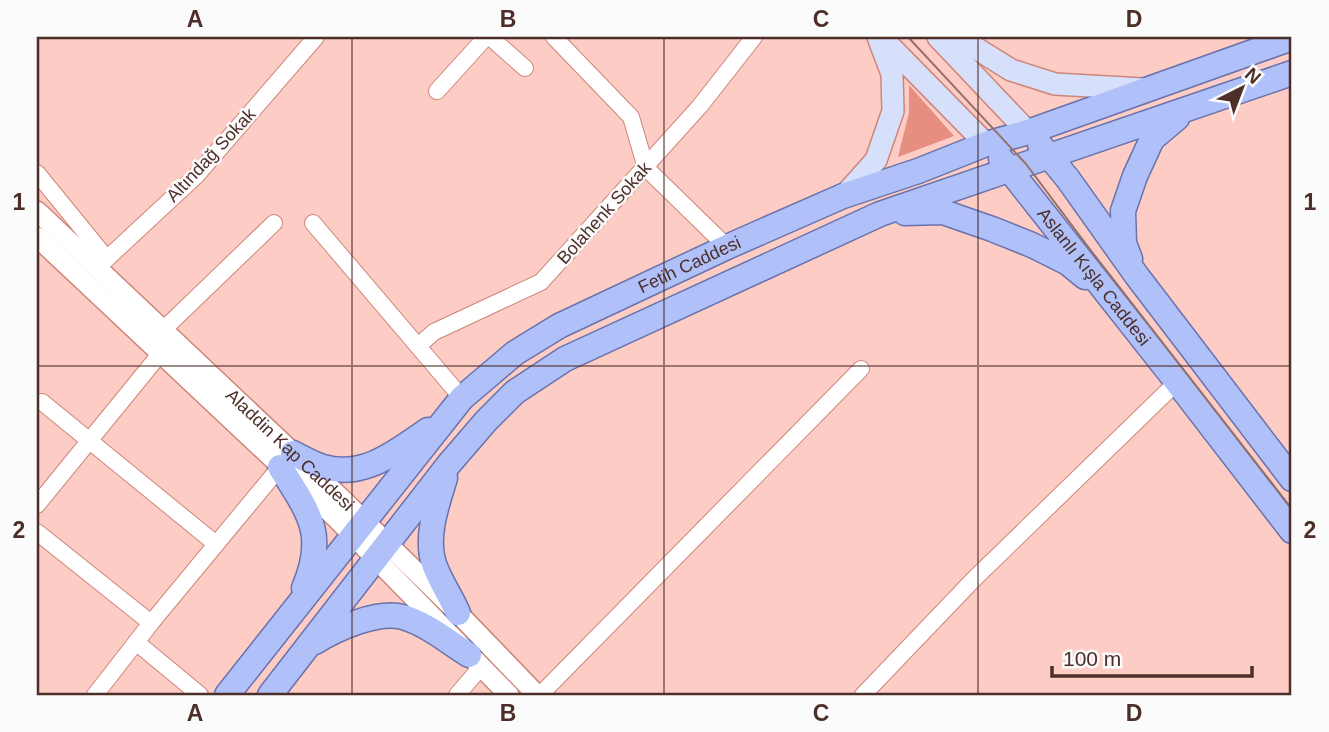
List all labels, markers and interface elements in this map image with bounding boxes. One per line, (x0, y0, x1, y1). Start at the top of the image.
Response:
text: A (187, 6, 203, 32)
text: B (500, 6, 516, 32)
text: C (813, 6, 829, 32)
text: D (1126, 6, 1142, 32)
north arrow (1206, 52, 1276, 122)
text: N (1241, 63, 1265, 88)
street label: Altındağ Sokak (162, 103, 260, 206)
street label: Bolahenk Sokak (553, 157, 656, 268)
text: 1 (13, 189, 26, 215)
text: 1 (1304, 189, 1317, 215)
street label: Aslanlı Kışla Caddesi (1033, 204, 1155, 350)
street label: Fetih Caddesi (635, 232, 744, 297)
street label: Aladdin Kap Caddesi (222, 385, 358, 515)
text: 2 (13, 517, 25, 543)
text: 2 (1304, 517, 1316, 543)
scale bar (1052, 634, 1252, 678)
text: 100 m (1063, 647, 1121, 670)
text: A (187, 700, 203, 726)
text: B (500, 700, 516, 726)
text: C (813, 700, 829, 726)
text: D (1126, 700, 1142, 726)

